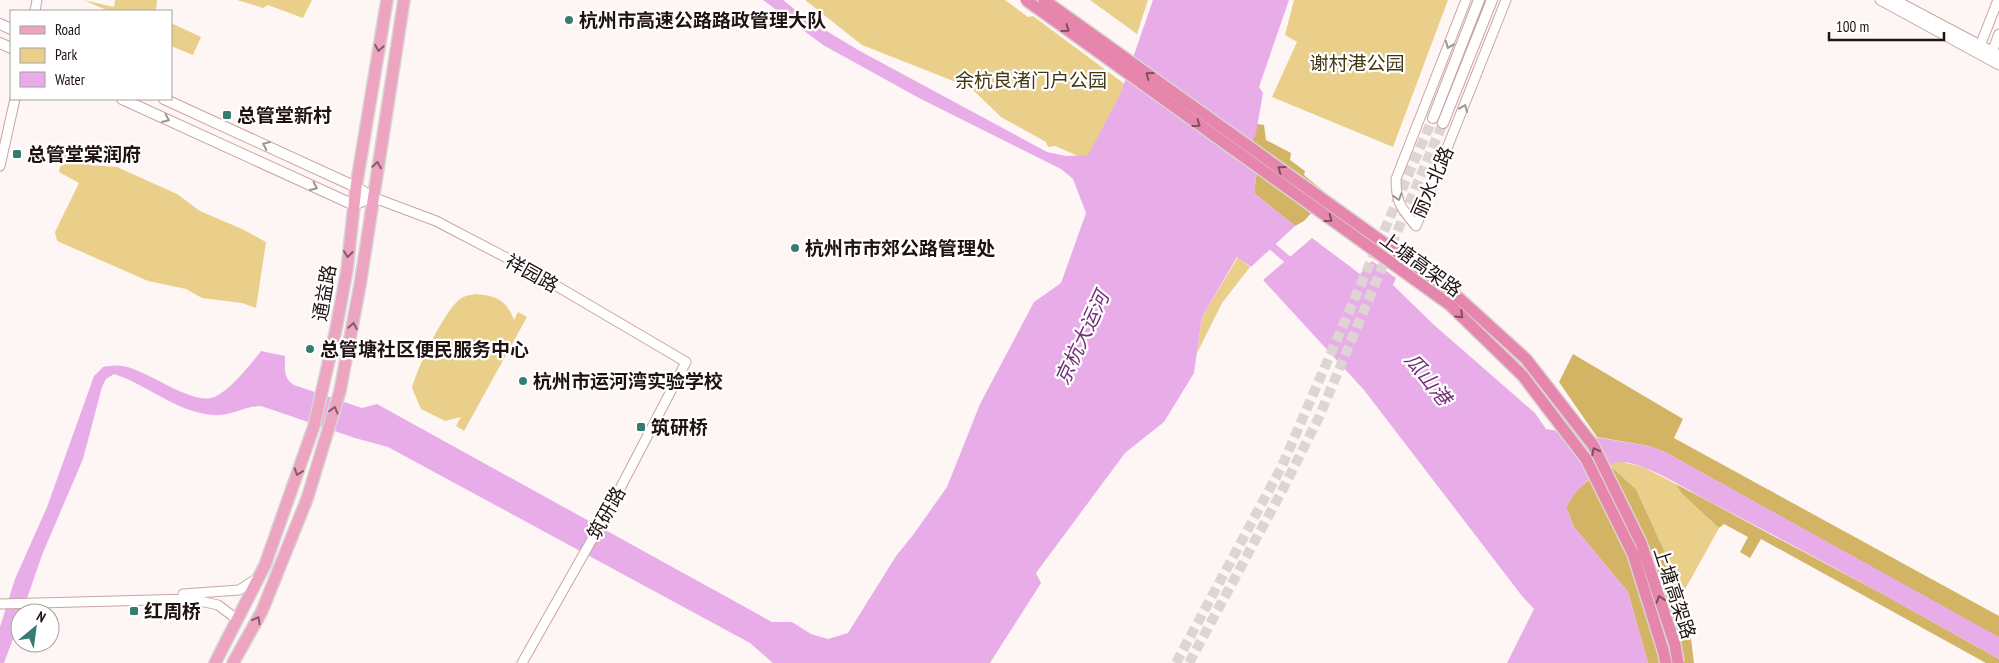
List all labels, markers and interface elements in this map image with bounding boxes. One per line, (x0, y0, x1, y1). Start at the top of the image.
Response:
place label: 杭州市高速公路路政管理大队 (579, 8, 826, 32)
legend (10, 10, 172, 100)
scale bar (1829, 10, 1944, 42)
marker: 杭州市高速公路路政管理大队 (563, 14, 575, 26)
text: 100 m (1836, 17, 1869, 36)
text: Road (55, 20, 81, 39)
one-way arrow (1060, 23, 1069, 31)
one-way arrow (1445, 41, 1455, 49)
one-way arrow (374, 44, 385, 52)
text: Park (55, 45, 77, 64)
park label: 谢村港公园 (1309, 51, 1405, 75)
park label: 余杭良渚门户公园 (955, 68, 1107, 92)
text: Water (55, 70, 86, 89)
one-way arrow (1145, 72, 1155, 81)
place label: 总管堂新村 (237, 103, 332, 127)
one-way arrow (1458, 104, 1468, 112)
marker: 总管堂新村 (221, 109, 233, 121)
one-way arrow (161, 113, 170, 123)
one-way arrow (1192, 117, 1201, 127)
one-way arrow (262, 141, 271, 152)
place label: 总管堂棠润府 (27, 142, 141, 166)
street label: 丽水北路 (1406, 142, 1458, 222)
marker: 总管堂棠润府 (11, 148, 23, 160)
one-way arrow (372, 161, 382, 170)
one-way arrow (1278, 167, 1287, 175)
one-way arrow (309, 181, 318, 191)
one-way arrow (1393, 192, 1403, 201)
one-way arrow (1323, 213, 1332, 221)
street label: 上塘高架路 (1376, 226, 1466, 302)
place label: 杭州市市郊公路管理处 (805, 236, 995, 260)
marker: 杭州市市郊公路管理处 (789, 242, 801, 254)
street label: 祥园路 (501, 249, 563, 297)
one-way arrow (343, 250, 354, 258)
street label: 通益路 (307, 263, 341, 323)
water label: 京杭大运河 (1049, 284, 1117, 389)
one-way arrow (1454, 309, 1463, 318)
one-way arrow (347, 322, 357, 330)
place label: 总管塘社区便民服务中心 (320, 337, 529, 361)
marker: 总管塘社区便民服务中心 (304, 343, 316, 355)
water label: 瓜山港 (1399, 348, 1459, 413)
place label: 杭州市运河湾实验学校 (533, 369, 723, 393)
marker: 杭州市运河湾实验学校 (517, 375, 529, 387)
one-way arrow (329, 407, 339, 415)
place label: 筑研桥 (651, 415, 708, 439)
marker: 筑研桥 (635, 421, 647, 433)
one-way arrow (1591, 447, 1601, 456)
one-way arrow (294, 467, 304, 475)
street label: 筑研路 (582, 482, 630, 544)
street label: 上塘高架路 (1649, 544, 1701, 642)
one-way arrow (1655, 596, 1665, 604)
place label: 红周桥 (144, 599, 201, 623)
north arrow (10, 603, 60, 653)
marker: 红周桥 (128, 605, 140, 617)
text: N (34, 607, 49, 626)
one-way arrow (251, 617, 261, 626)

